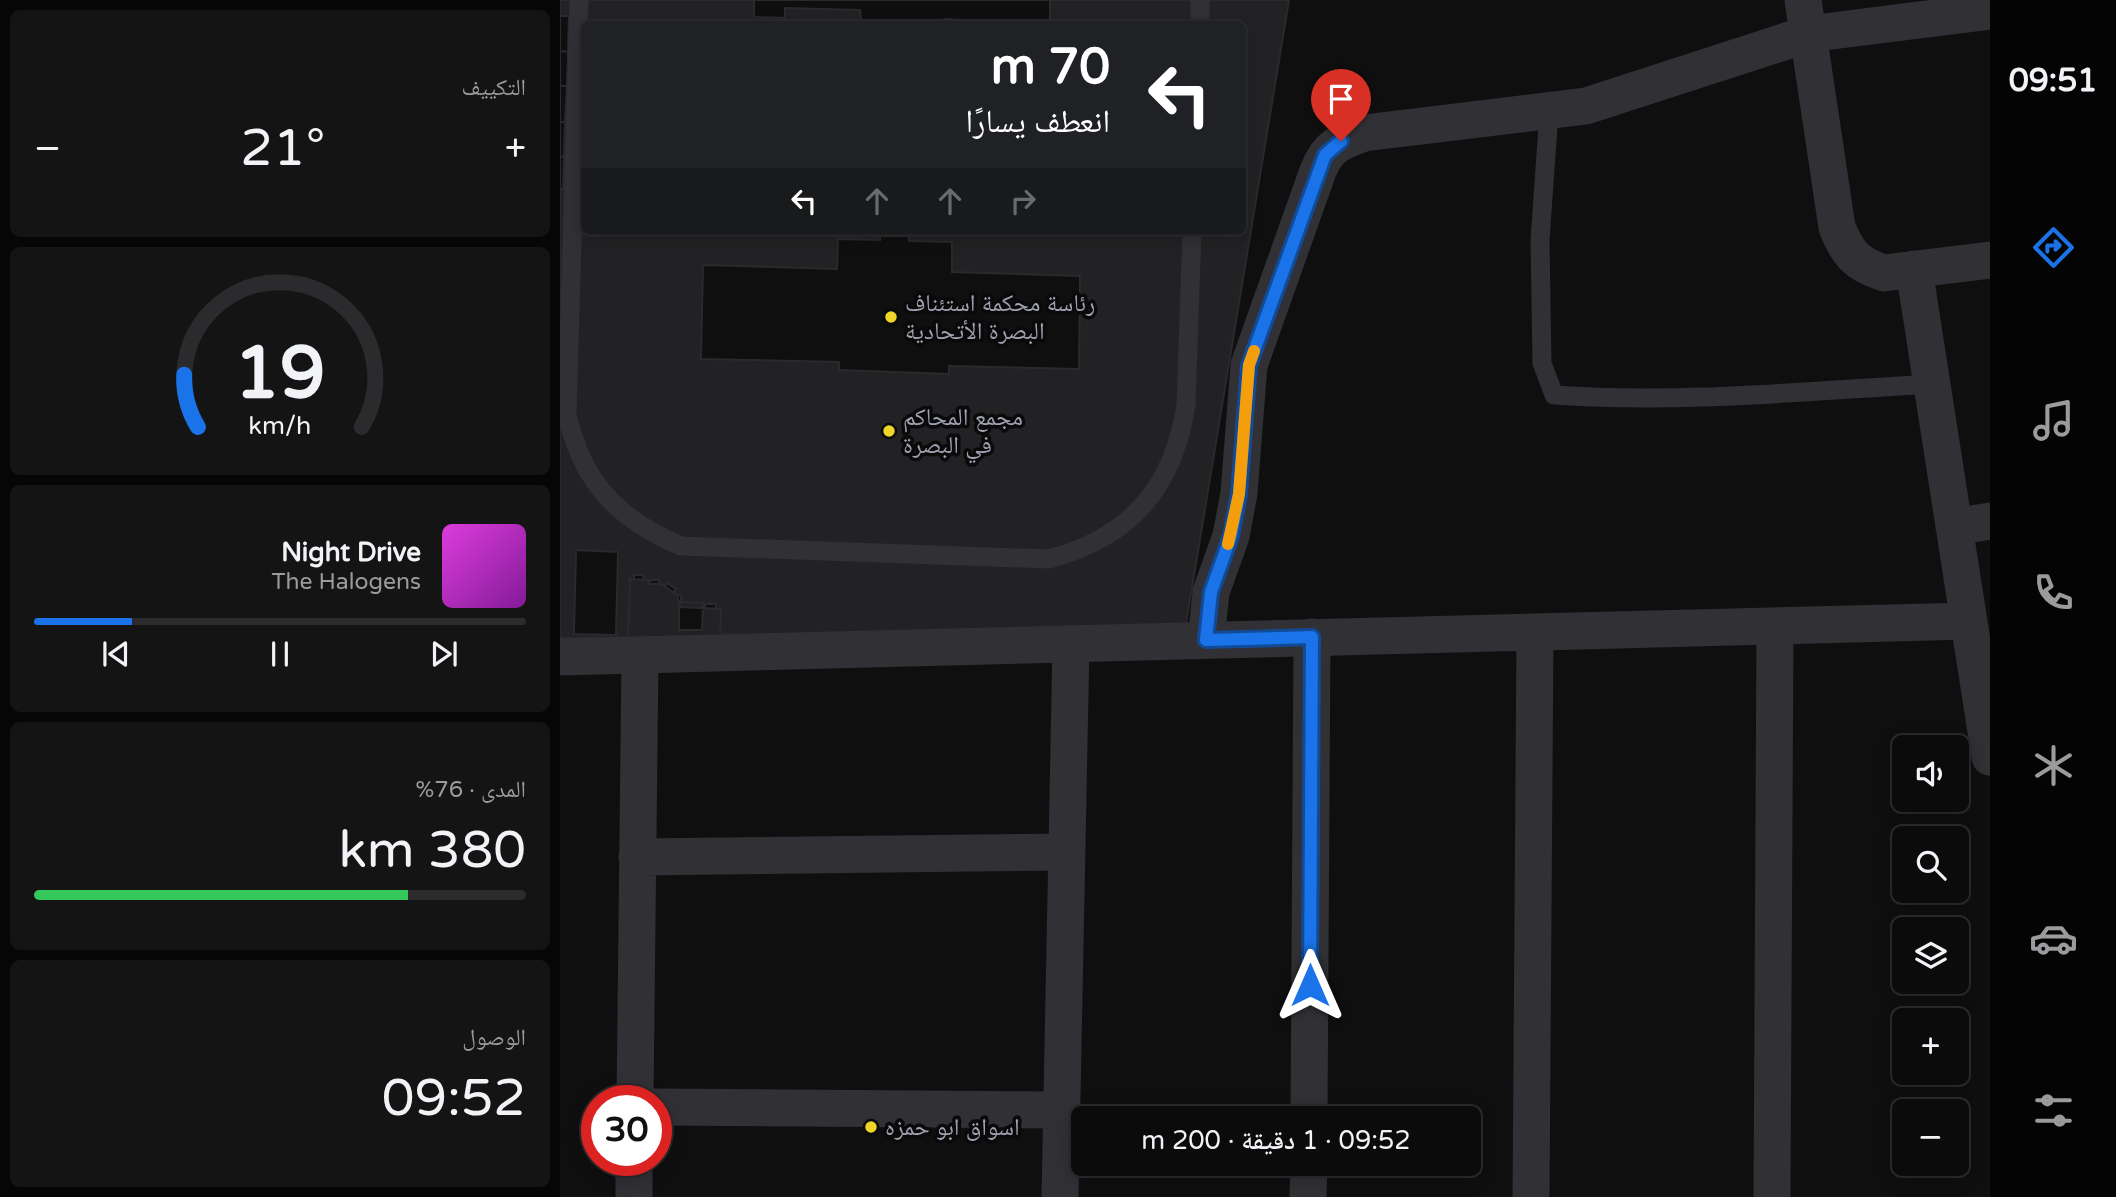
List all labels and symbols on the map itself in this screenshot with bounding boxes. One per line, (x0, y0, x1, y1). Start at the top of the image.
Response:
pin (1311, 69, 1371, 141)
place label: رئاسة محكمة استئناف البصرة الأتحادية (905, 289, 1095, 346)
marker: رئاسة محكمة استئناف البصرة الأتحادية (883, 309, 899, 325)
place label: مجمع المحاكم في البصرة (903, 403, 1023, 464)
marker: مجمع المحاكم في البصرة (881, 423, 897, 439)
position arrow (1273, 948, 1347, 1022)
speed limit sign: 30 (581, 1085, 672, 1176)
place label: اسواق ابو حمزه (885, 1113, 1020, 1142)
marker: اسواق ابو حمزه (863, 1119, 879, 1135)

